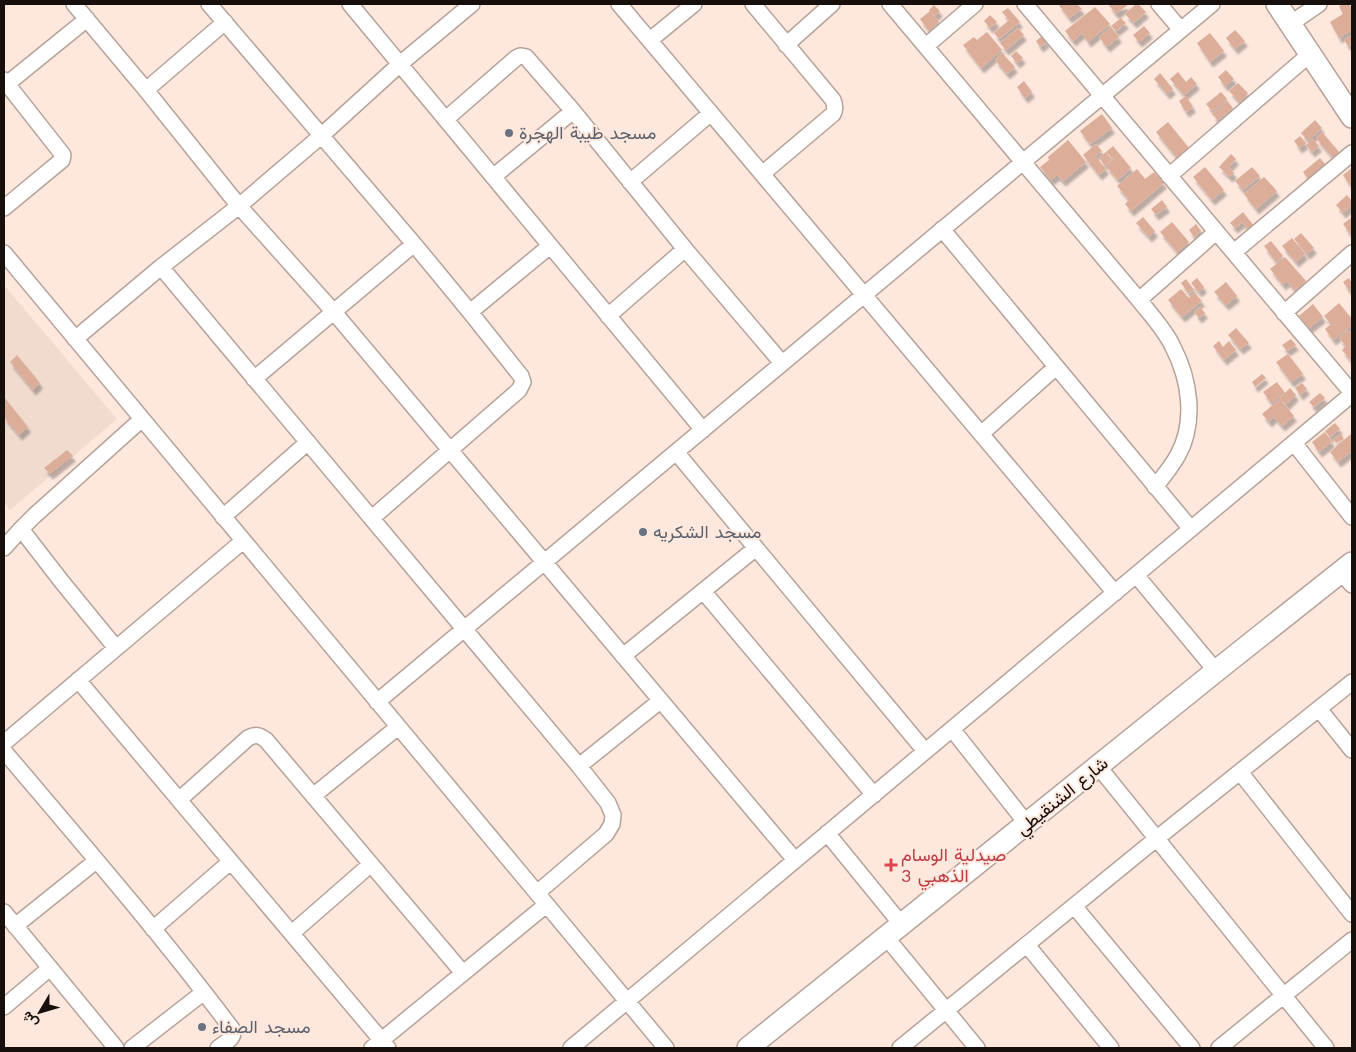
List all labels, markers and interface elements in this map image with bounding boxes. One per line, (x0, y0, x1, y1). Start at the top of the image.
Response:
place label: مسجد طيبة الهجرة (519, 122, 656, 144)
marker: مسجد طيبة الهجرة (503, 127, 515, 139)
place label: مسجد الشكريه (653, 521, 761, 543)
marker: مسجد الشكريه (637, 526, 649, 538)
street label: شارع الشنقيطي (1011, 752, 1115, 843)
place label: صيدلية الوسام الذهبي 3 (901, 844, 1006, 891)
marker: صيدلية الوسام الذهبي 3 (885, 859, 897, 871)
north arrow (15, 987, 65, 1037)
text: ش (18, 1008, 42, 1032)
place label: مسجد الصفاء (212, 1016, 311, 1037)
marker: مسجد الصفاء (196, 1021, 208, 1033)

